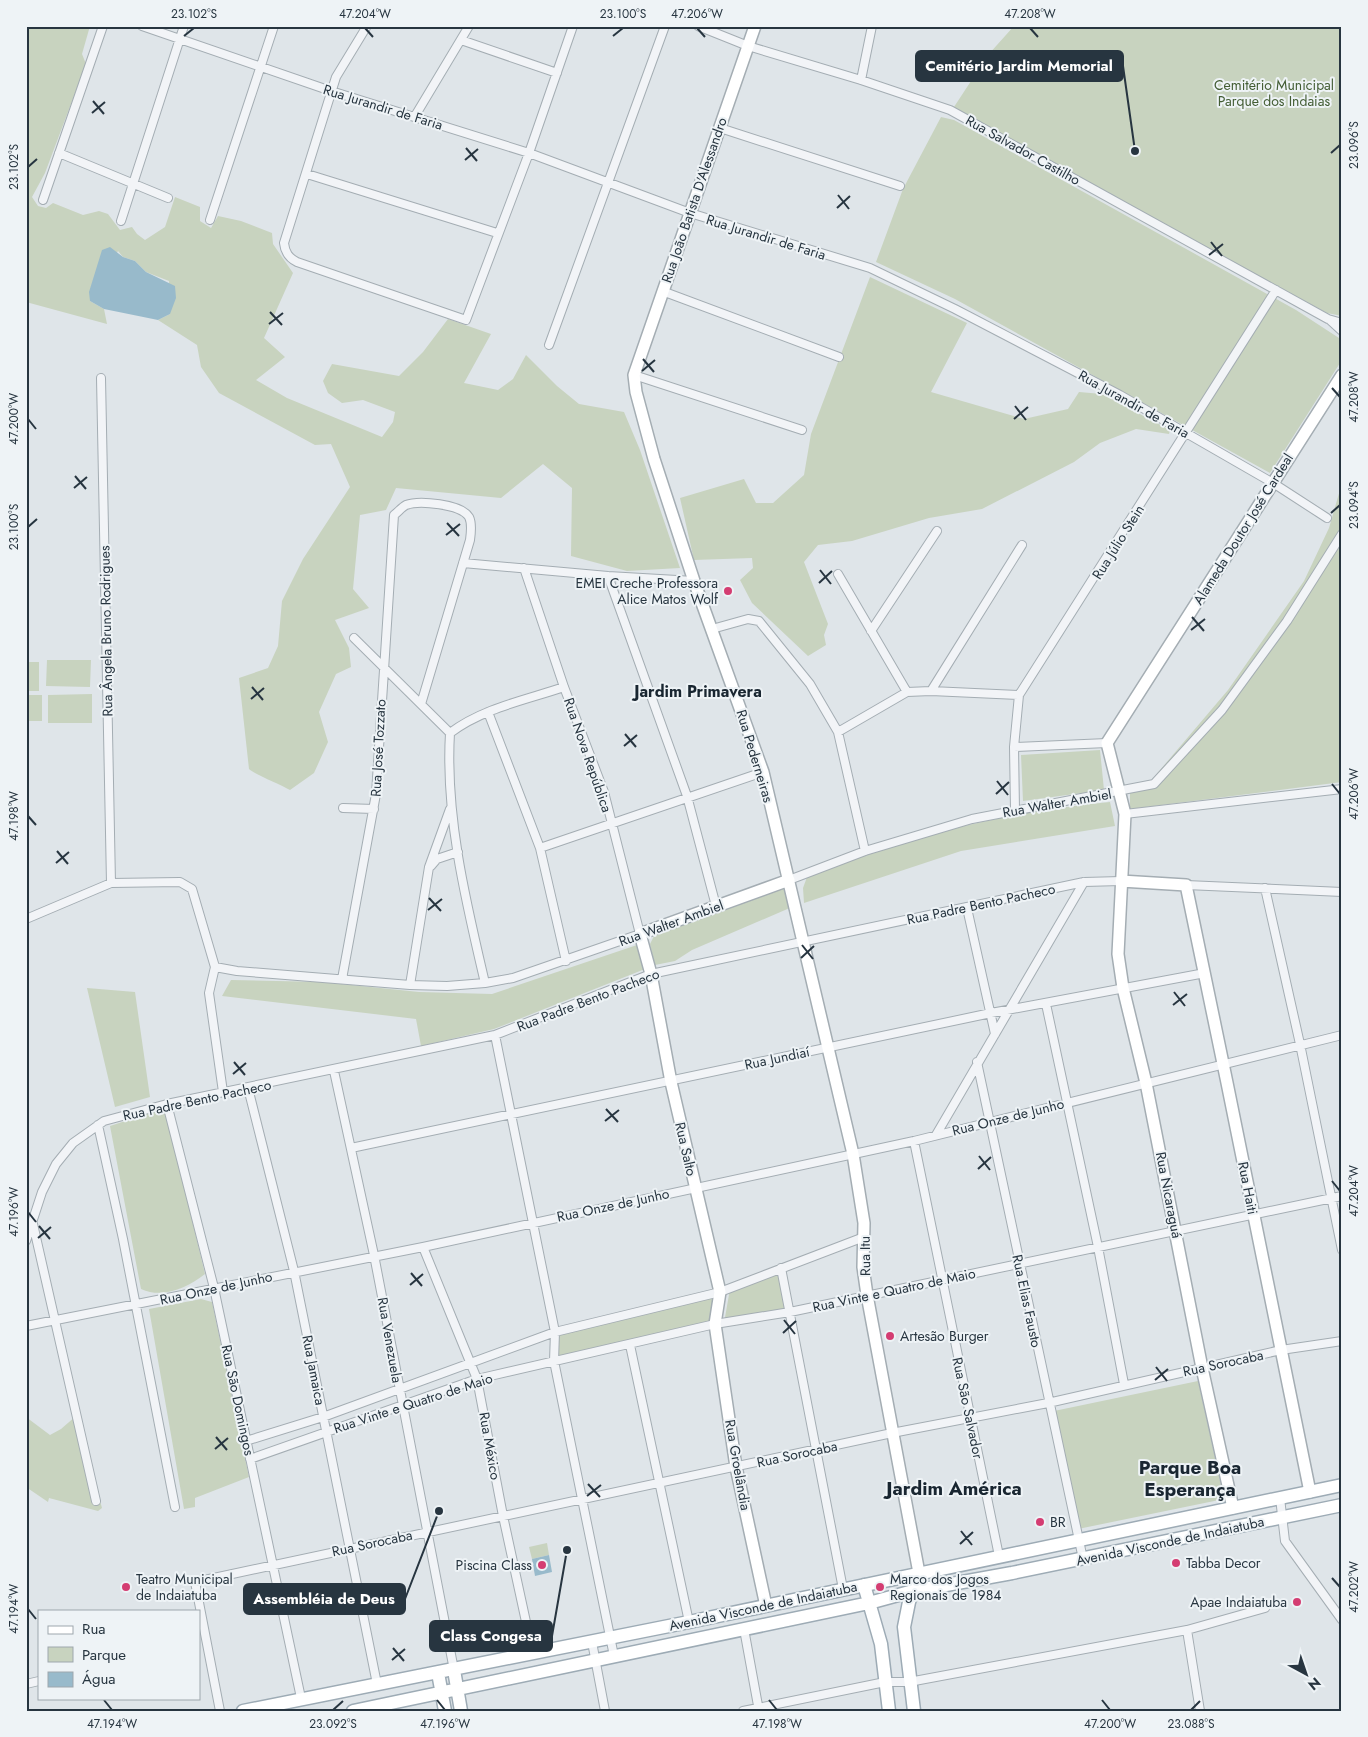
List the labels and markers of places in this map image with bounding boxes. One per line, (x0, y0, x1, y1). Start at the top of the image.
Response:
callout: Cemitério Jardim Memorial (916, 51, 1123, 81)
place label: EMEI Creche Professora Alice Matos Wolf (575, 573, 719, 609)
marker: EMEI Creche Professora Alice Matos Wolf (722, 585, 734, 597)
place label: Artesão Burger (900, 1326, 989, 1346)
marker: Artesão Burger (884, 1330, 896, 1342)
place label: BR (1050, 1512, 1066, 1532)
marker: BR (1034, 1516, 1046, 1528)
place label: Tabba Decor (1186, 1553, 1261, 1573)
place label: Piscina Class (456, 1555, 532, 1575)
marker: Tabba Decor (1170, 1557, 1182, 1569)
marker: Piscina Class (536, 1559, 548, 1571)
place label: Teatro Municipal de Indaiatuba (136, 1569, 233, 1605)
place label: Marco dos Jogos Regionais de 1984 (890, 1569, 1001, 1605)
marker: Teatro Municipal de Indaiatuba (120, 1581, 132, 1593)
marker: Marco dos Jogos Regionais de 1984 (874, 1581, 886, 1593)
callout: Assembléia de Deus (244, 1584, 405, 1614)
place label: Apae Indaiatuba (1190, 1592, 1287, 1612)
marker: Apae Indaiatuba (1291, 1596, 1303, 1608)
callout: Class Congesa (430, 1621, 552, 1651)

